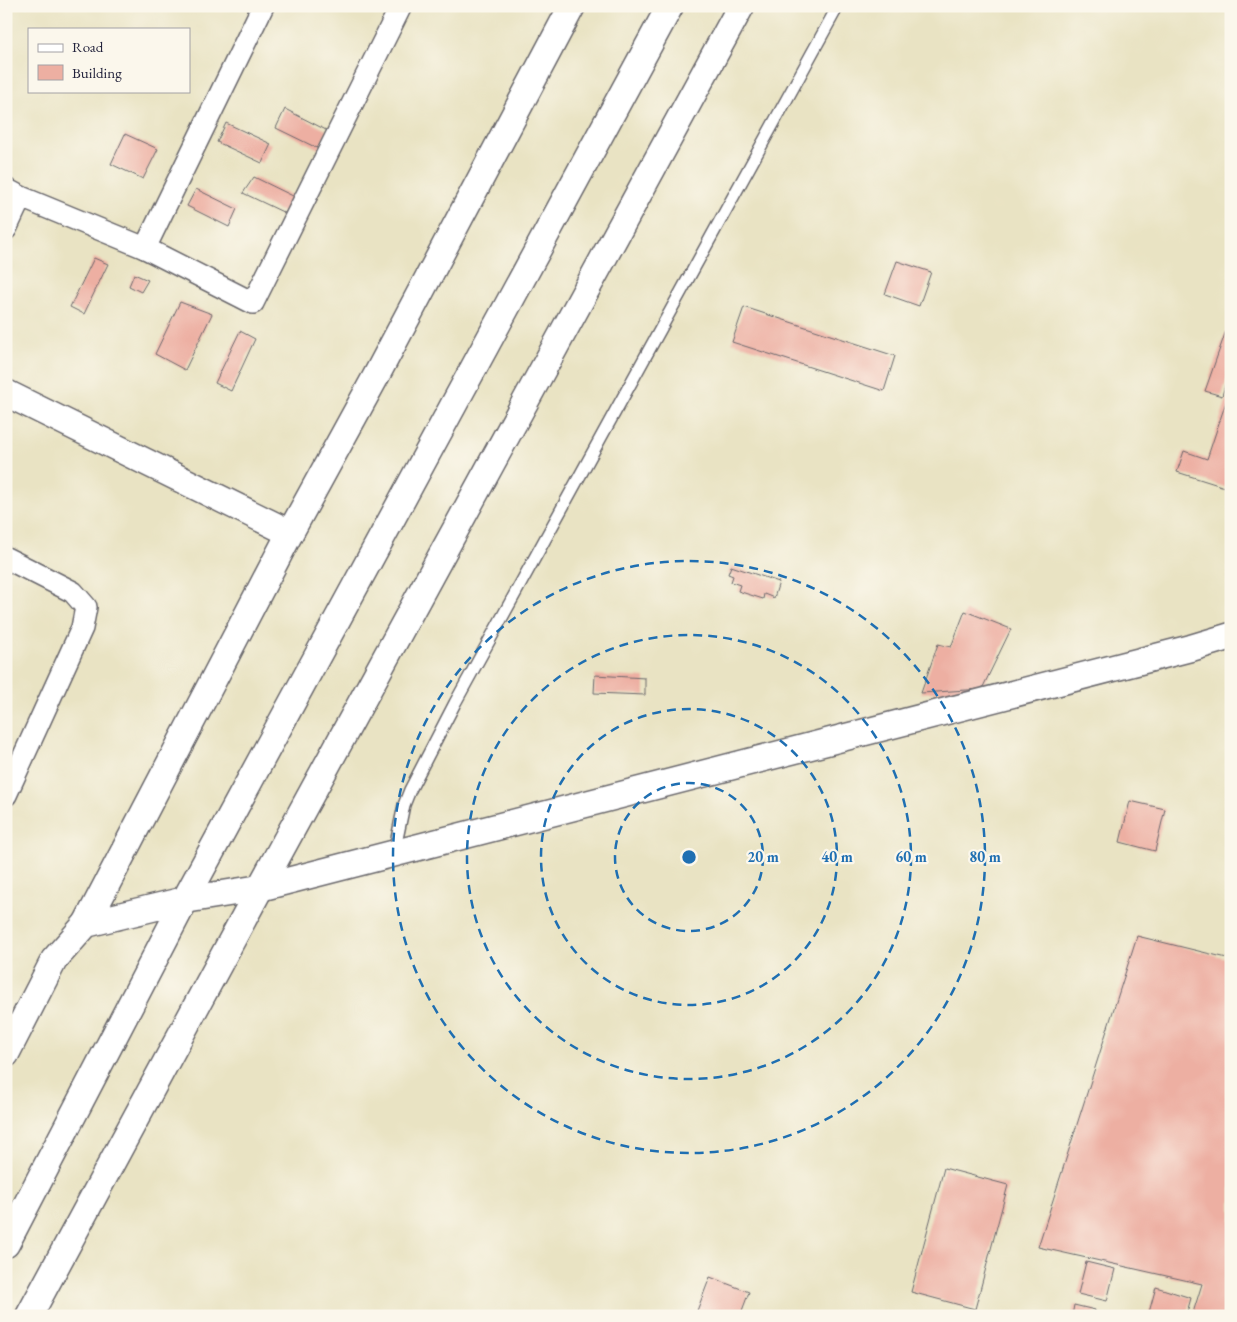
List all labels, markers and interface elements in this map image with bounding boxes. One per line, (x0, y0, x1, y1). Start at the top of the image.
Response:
legend (28, 28, 190, 92)
text: Road (72, 37, 104, 56)
text: Building (72, 63, 122, 82)
text: 20 m (747, 847, 779, 866)
text: 40 m (821, 847, 853, 866)
text: 60 m (895, 847, 927, 866)
text: 80 m (969, 847, 1001, 866)
centre of rings (680, 848, 698, 866)

